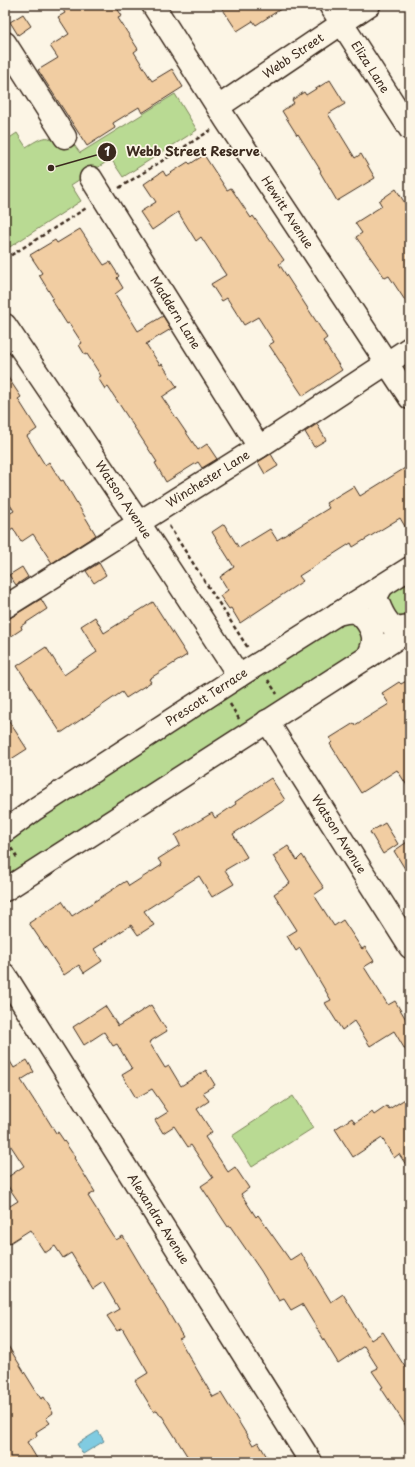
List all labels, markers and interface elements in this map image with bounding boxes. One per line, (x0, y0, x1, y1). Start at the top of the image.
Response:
street label: Webb Street (259, 28, 327, 82)
street label: Eliza Lane (347, 37, 395, 97)
callout: Webb Street Reserve (97, 139, 268, 164)
text: Webb Street Reserve (126, 141, 260, 160)
text: 1 (104, 142, 110, 160)
street label: Hewitt Avenue (257, 172, 319, 252)
street label: Maddern Lane (146, 272, 206, 353)
street label: Winchester Lane (162, 445, 253, 511)
street label: Watson Avenue (91, 457, 157, 542)
street label: Prescott Terrace (162, 663, 250, 730)
street label: Watson Avenue (308, 791, 371, 877)
street label: Alexandra Avenue (124, 1169, 195, 1268)

